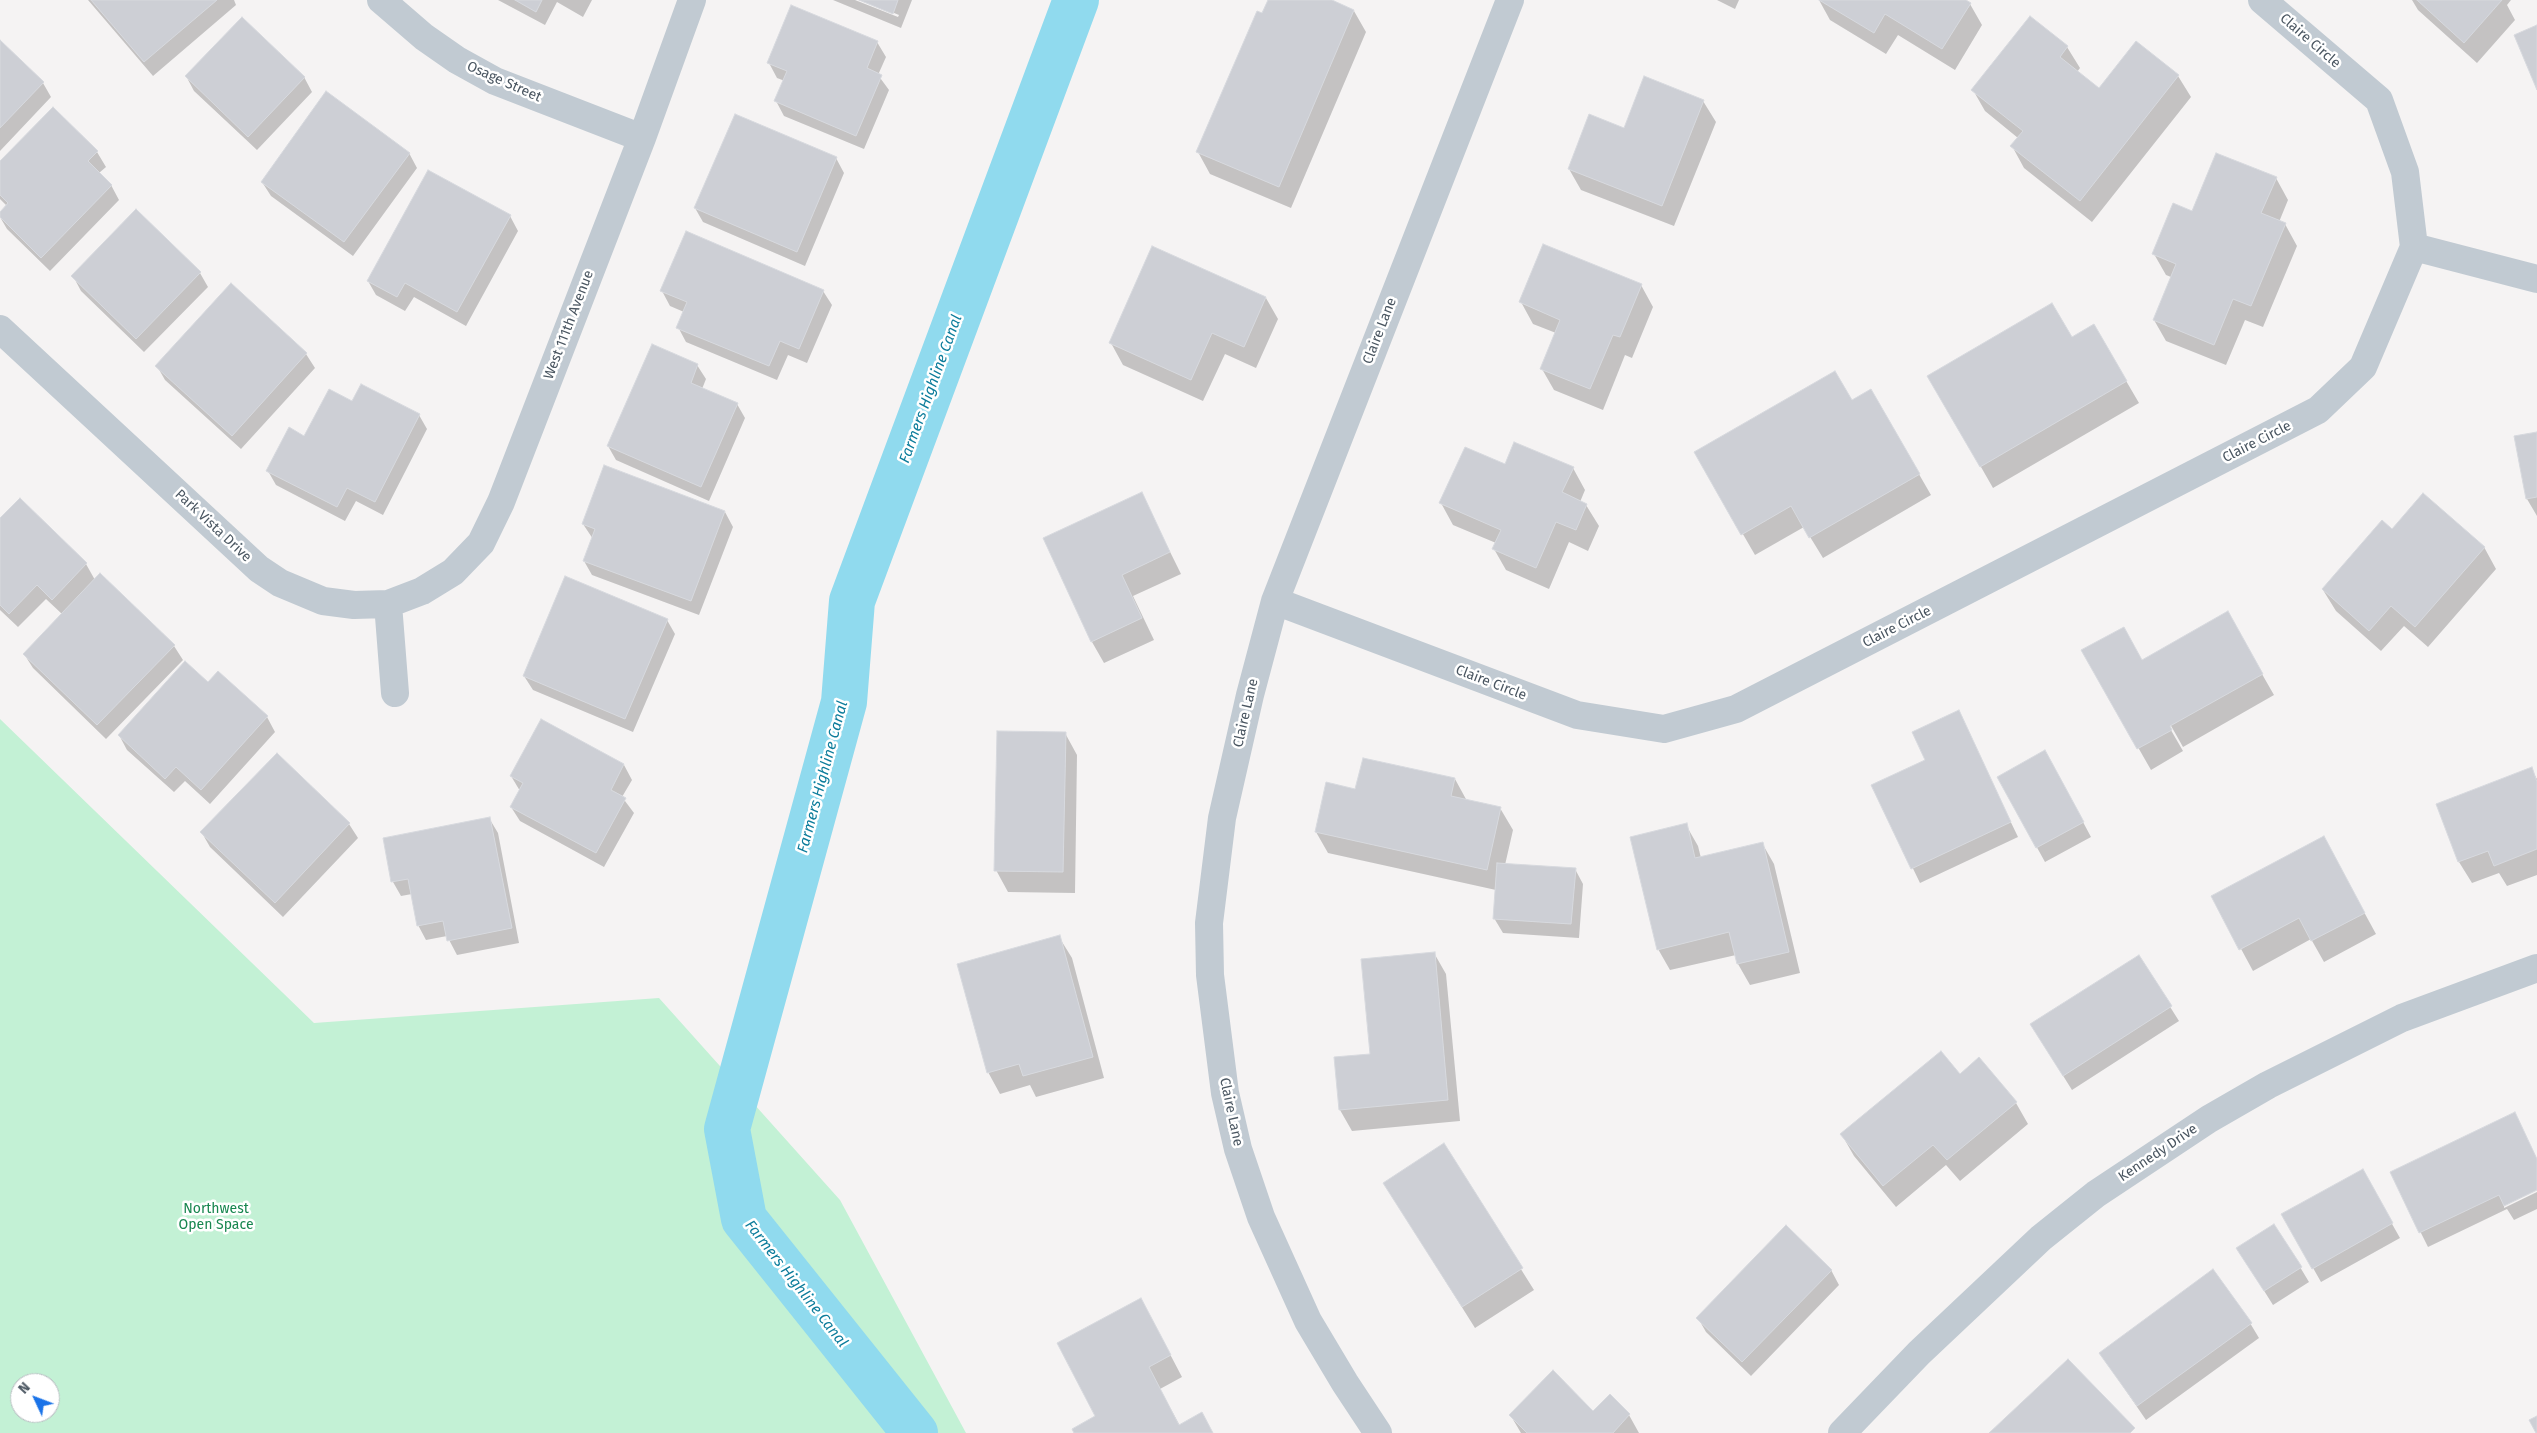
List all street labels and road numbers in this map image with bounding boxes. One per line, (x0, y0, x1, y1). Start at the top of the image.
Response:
street label: Claire Circle (2276, 10, 2344, 72)
street label: Osage Street (464, 58, 544, 106)
street label: West 111th Avenue (540, 268, 598, 382)
street label: Claire Lane (1360, 295, 1400, 367)
street label: Claire Circle (2220, 418, 2294, 466)
street label: Park Vista Drive (171, 486, 255, 566)
street label: Claire Circle (1860, 603, 1934, 651)
street label: Claire Circle (1453, 662, 1529, 704)
street label: Claire Lane (1230, 677, 1262, 749)
street label: Claire Lane (1216, 1076, 1246, 1148)
street label: Kennedy Drive (2115, 1120, 2201, 1186)

